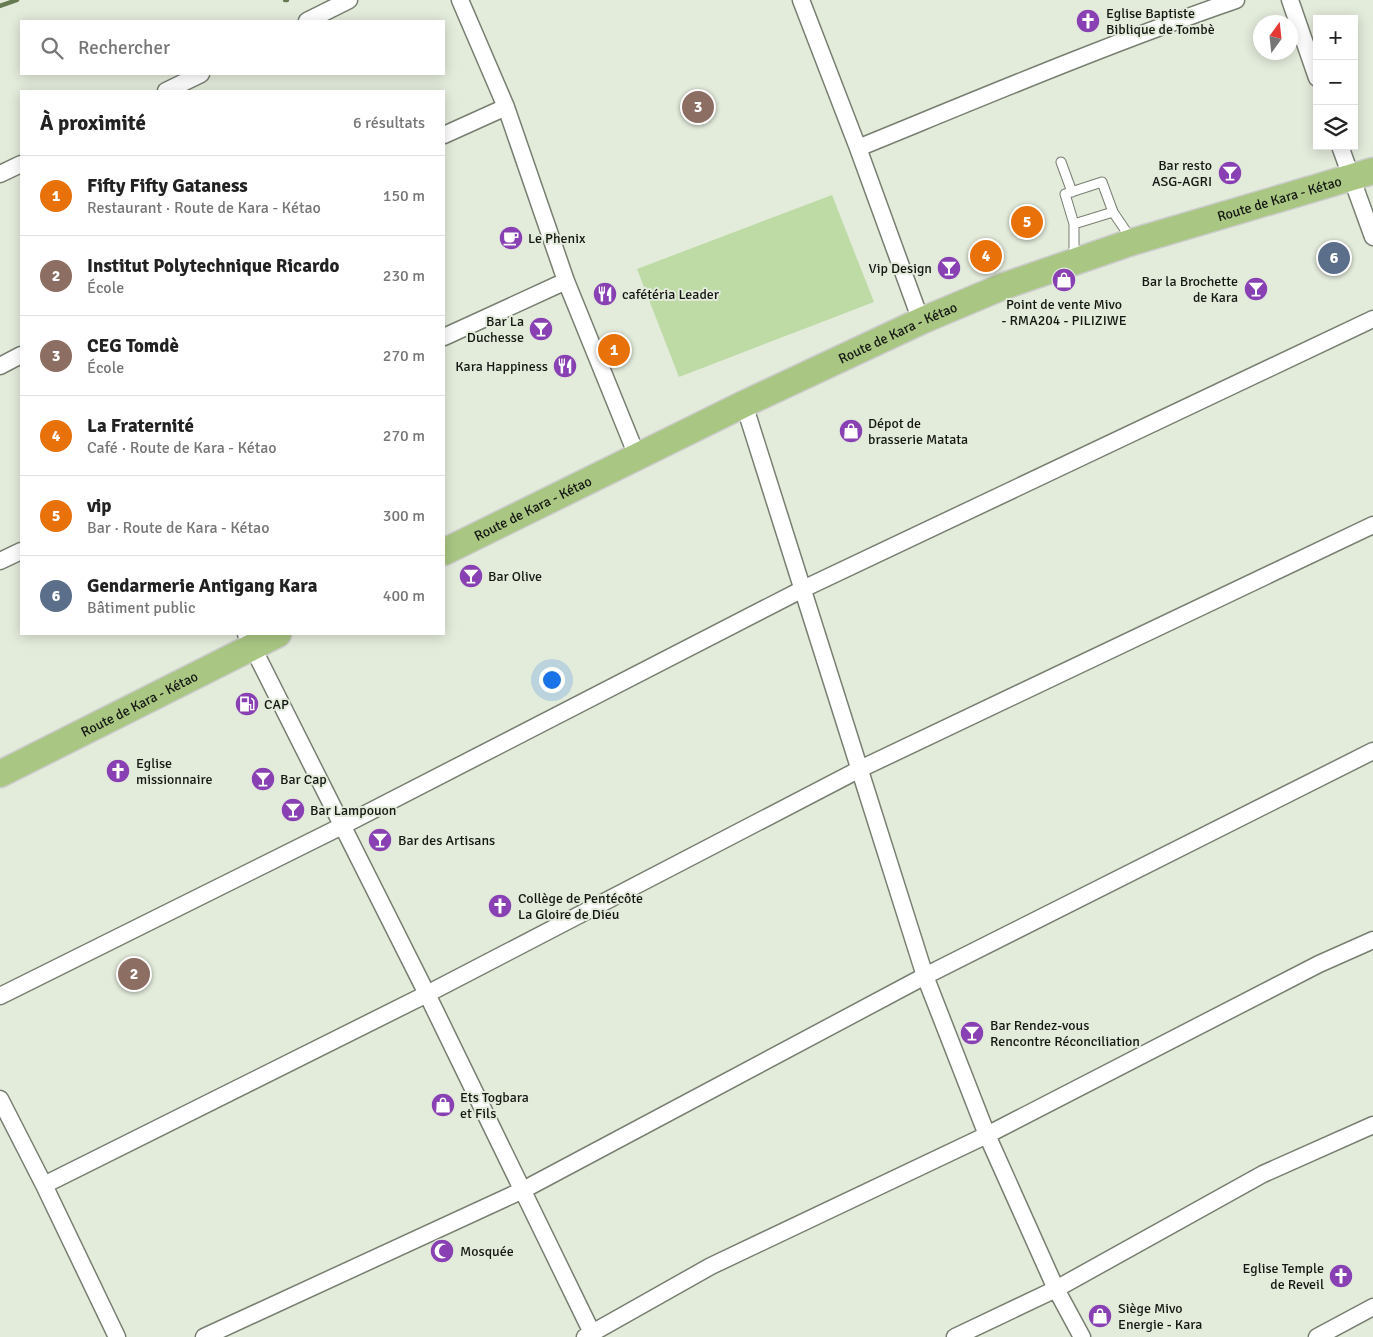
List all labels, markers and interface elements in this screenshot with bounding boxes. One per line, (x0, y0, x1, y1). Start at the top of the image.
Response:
place label: Eglise Baptiste Biblique de Tombè (1106, 5, 1215, 38)
church icon: Eglise Baptiste Biblique de Tombè (1075, 8, 1101, 34)
north arrow (1253, 15, 1298, 60)
map controls (1313, 15, 1358, 150)
button: + (1313, 15, 1358, 60)
search box (20, 20, 445, 75)
icon: search (38, 34, 66, 62)
text: Rechercher (78, 36, 170, 60)
button: − (1313, 60, 1358, 105)
pin: 3 (682, 88, 714, 126)
button: layers (1313, 105, 1358, 150)
text: À proximité (40, 110, 146, 136)
text: 6 résultats (353, 113, 425, 133)
place label: Bar resto ASG-AGRI (1152, 157, 1212, 190)
bar icon: Bar resto ASG-AGRI (1217, 160, 1243, 186)
street label: Route de Kara - Kétao (1215, 172, 1343, 225)
text: Fifty Fifty Gataness (87, 174, 248, 198)
text: 1 (52, 186, 60, 206)
text: 150 m (383, 186, 425, 206)
text: Restaurant · Route de Kara - Kétao (87, 198, 321, 218)
pin: 5 (1011, 203, 1043, 241)
cafe icon: Le Phenix (498, 225, 524, 251)
place label: Le Phenix (528, 230, 586, 247)
pin: 4 (970, 237, 1002, 275)
pin: 6 (1318, 239, 1350, 277)
text: Institut Polytechnique Ricardo (87, 254, 339, 278)
bar icon: Vip Design (936, 255, 962, 281)
place label: Vip Design (869, 260, 932, 277)
text: 2 (52, 266, 60, 286)
text: 230 m (383, 266, 425, 286)
shop icon: Point de vente Mivo - RMA204 - PILIZIWE (1051, 267, 1077, 293)
place label: Bar la Brochette de Kara (1142, 273, 1238, 306)
bar icon: Bar la Brochette de Kara (1243, 276, 1269, 302)
text: École (87, 278, 124, 298)
restaurant icon: cafétéria Leader (592, 281, 618, 307)
place label: cafétéria Leader (622, 286, 720, 303)
place label: Point de vente Mivo - RMA204 - PILIZIWE (1001, 296, 1127, 329)
street label: Route de Kara - Kétao (836, 298, 960, 367)
place label: Bar La Duchesse (467, 313, 524, 346)
bar icon: Bar La Duchesse (528, 316, 554, 342)
pin: 1 (598, 331, 630, 369)
text: CEG Tomdè (87, 334, 179, 358)
text: 3 (52, 346, 60, 366)
text: 270 m (383, 346, 425, 366)
restaurant icon: Kara Happiness (552, 353, 578, 379)
text: École (87, 358, 124, 378)
place label: Kara Happiness (455, 358, 548, 375)
text: La Fraternité (87, 414, 194, 438)
place label: Dépot de brasserie Matata (868, 415, 968, 448)
shop icon: Dépot de brasserie Matata (838, 418, 864, 444)
text: 4 (52, 426, 60, 446)
text: 270 m (383, 426, 425, 446)
text: Café · Route de Kara - Kétao (87, 438, 277, 458)
street label: Route de Kara - Kétao (471, 472, 594, 544)
text: vip (87, 494, 112, 518)
text: 5 (52, 506, 60, 526)
text: 300 m (383, 506, 425, 526)
text: Bar · Route de Kara - Kétao (87, 518, 269, 538)
bar icon: Bar Olive (458, 563, 484, 589)
place label: Bar Olive (488, 568, 542, 585)
text: Gendarmerie Antigang Kara (87, 574, 317, 598)
text: 6 (52, 586, 60, 606)
text: 400 m (383, 586, 425, 606)
text: Bâtiment public (87, 598, 195, 618)
street label: Route de Kara - Kétao (78, 667, 201, 740)
your location (539, 667, 565, 693)
fuel station icon: CAP (234, 691, 260, 717)
place label: CAP (264, 696, 289, 713)
place label: Eglise missionnaire (136, 755, 212, 788)
church icon: Eglise missionnaire (105, 758, 131, 784)
bar icon: Bar Cap (250, 766, 276, 792)
place label: Bar Cap (280, 771, 327, 788)
bar icon: Bar Lampouon (280, 797, 306, 823)
place label: Bar Lampouon (310, 802, 396, 819)
bar icon: Bar des Artisans (367, 827, 393, 853)
place label: Bar des Artisans (398, 832, 495, 849)
place label: Collège de Pentécôte La Gloire de Dieu (518, 890, 643, 923)
church icon: Collège de Pentécôte La Gloire de Dieu (487, 893, 513, 919)
pin: 2 (118, 955, 150, 993)
place label: Bar Rendez-vous Rencontre Réconciliation (990, 1017, 1140, 1050)
bar icon: Bar Rendez-vous Rencontre Réconciliation (959, 1020, 985, 1046)
place label: Ets Togbara et Fils (460, 1089, 529, 1122)
shop icon: Ets Togbara et Fils (430, 1092, 456, 1118)
mosque icon: Mosquée (429, 1238, 455, 1264)
place label: Mosquée (460, 1243, 514, 1260)
place label: Eglise Temple de Reveil (1243, 1260, 1324, 1293)
church icon: Eglise Temple de Reveil (1328, 1263, 1354, 1289)
place label: Siège Mivo Energie - Kara (1118, 1300, 1202, 1333)
shop icon: Siège Mivo Energie - Kara (1087, 1303, 1113, 1329)

